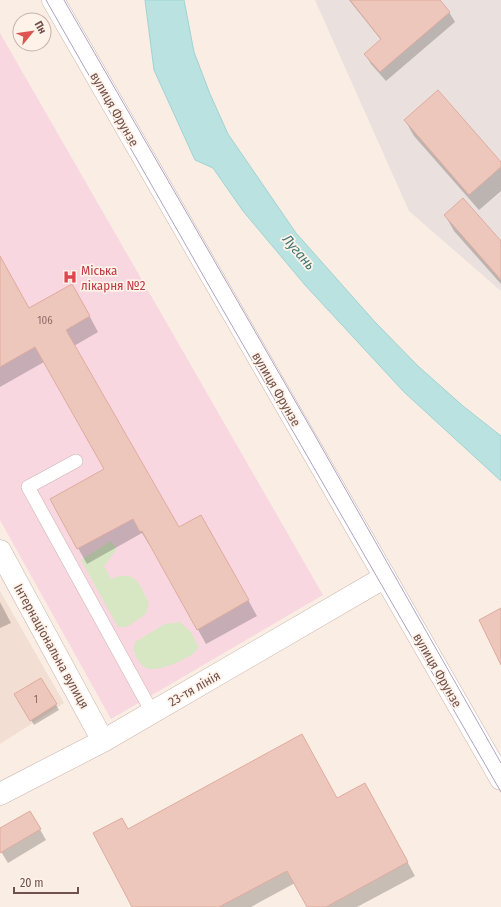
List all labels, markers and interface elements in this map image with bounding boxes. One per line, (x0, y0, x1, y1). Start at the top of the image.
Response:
north arrow (12, 12, 52, 52)
text: Пн (32, 19, 49, 36)
street label: вулиця Фрунзе (87, 69, 142, 149)
water label: Лугань (278, 230, 319, 273)
place label: Міська лікарня №2 (81, 263, 146, 293)
hospital icon: Міська лікарня №2 (62, 269, 78, 285)
house number: 106 (37, 314, 53, 327)
street label: вулиця Фрунзе (249, 349, 304, 429)
street label: Інтернаціональна вулиця (11, 581, 92, 711)
street label: вулиця Фрунзе (410, 630, 465, 710)
street label: 23-тя лінія (166, 668, 223, 709)
house number: 1 (34, 693, 38, 706)
scale bar (14, 869, 78, 895)
text: 20 m (20, 876, 44, 890)

